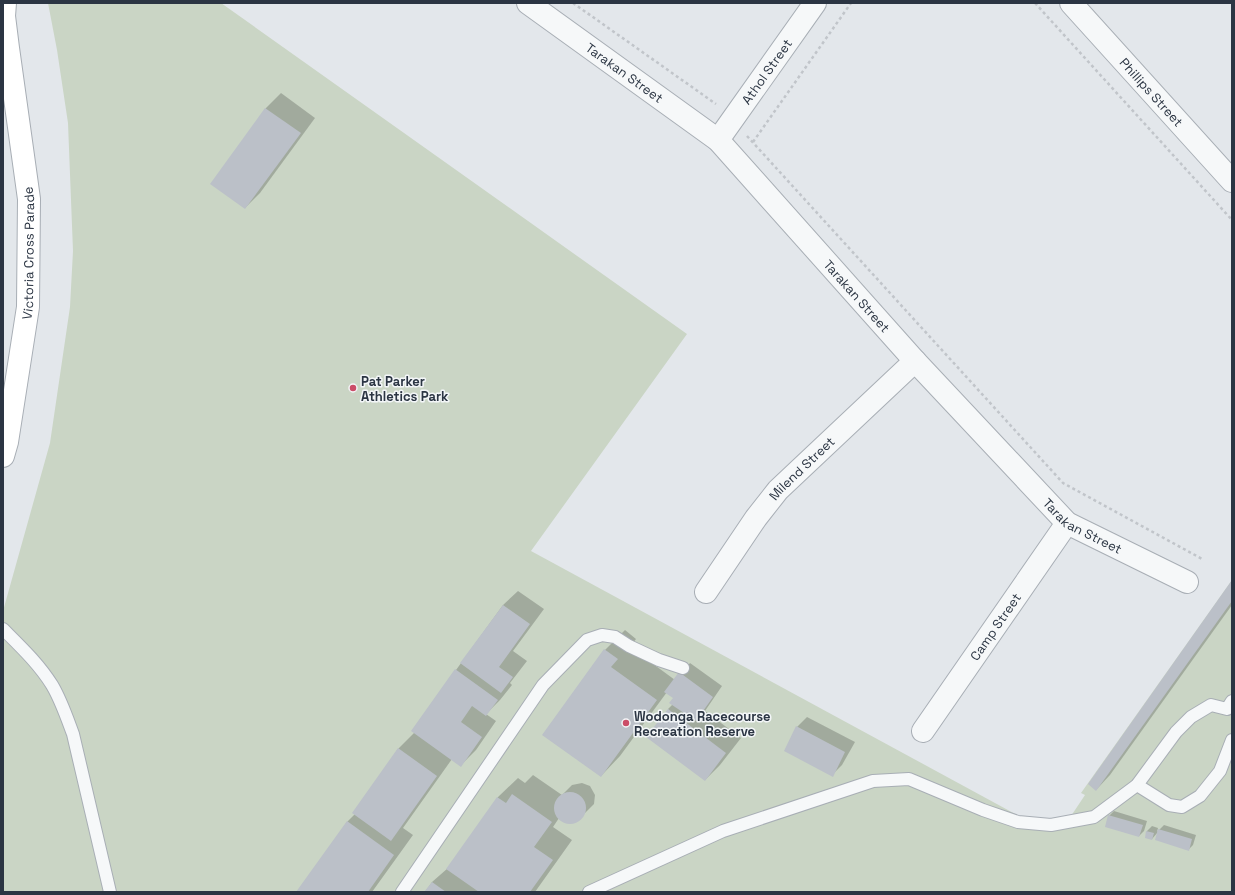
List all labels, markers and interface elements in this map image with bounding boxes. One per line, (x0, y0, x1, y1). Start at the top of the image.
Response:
street label: Athol Street (738, 35, 796, 107)
street label: Tarakan Street (582, 39, 667, 106)
street label: Phillips Street (1116, 54, 1187, 130)
street label: Victoria Cross Parade (18, 186, 38, 321)
street label: Tarakan Street (820, 256, 894, 336)
place label: Pat Parker Athletics Park (361, 373, 449, 405)
marker: Pat Parker Athletics Park (348, 383, 358, 393)
street label: Milend Street (765, 433, 838, 503)
street label: Tarakan Street (1039, 494, 1125, 557)
street label: Camp Street (966, 589, 1025, 664)
place label: Wodonga Racecourse Recreation Reserve (634, 708, 771, 740)
marker: Wodonga Racecourse Recreation Reserve (621, 718, 631, 728)

